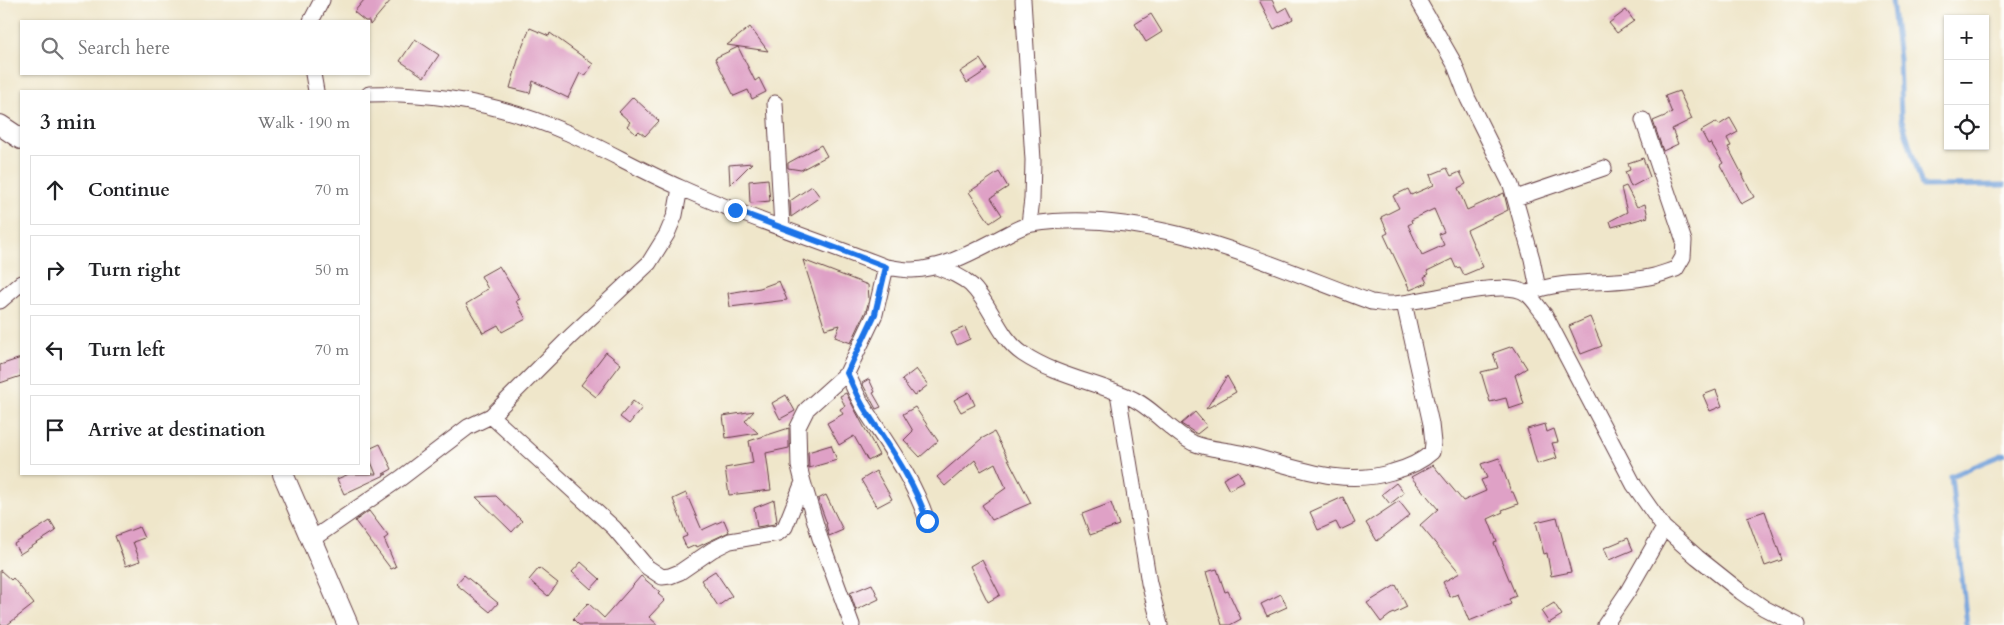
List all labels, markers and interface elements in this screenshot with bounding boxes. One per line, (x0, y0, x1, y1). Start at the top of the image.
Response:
map controls (1944, 15, 1989, 150)
button: + (1944, 15, 1989, 60)
search box (20, 20, 370, 75)
icon: search (38, 34, 66, 62)
text: Search here (78, 35, 170, 61)
button: − (1944, 60, 1989, 105)
button: locate (1944, 105, 1989, 150)
text: 3 min (40, 108, 96, 137)
text: Walk · 190 m (258, 112, 350, 134)
icon: ahead (41, 176, 69, 204)
text: Continue (88, 177, 170, 203)
text: 70 m (315, 179, 349, 201)
route end (724, 199, 747, 222)
icon: right (41, 256, 69, 284)
text: Turn right (88, 257, 180, 283)
text: 50 m (315, 259, 349, 281)
icon: left (41, 336, 69, 364)
text: Turn left (88, 337, 165, 363)
text: 70 m (315, 339, 349, 361)
icon: arrive (41, 416, 69, 444)
text: Arrive at destination (88, 417, 265, 443)
route start (916, 510, 939, 533)

